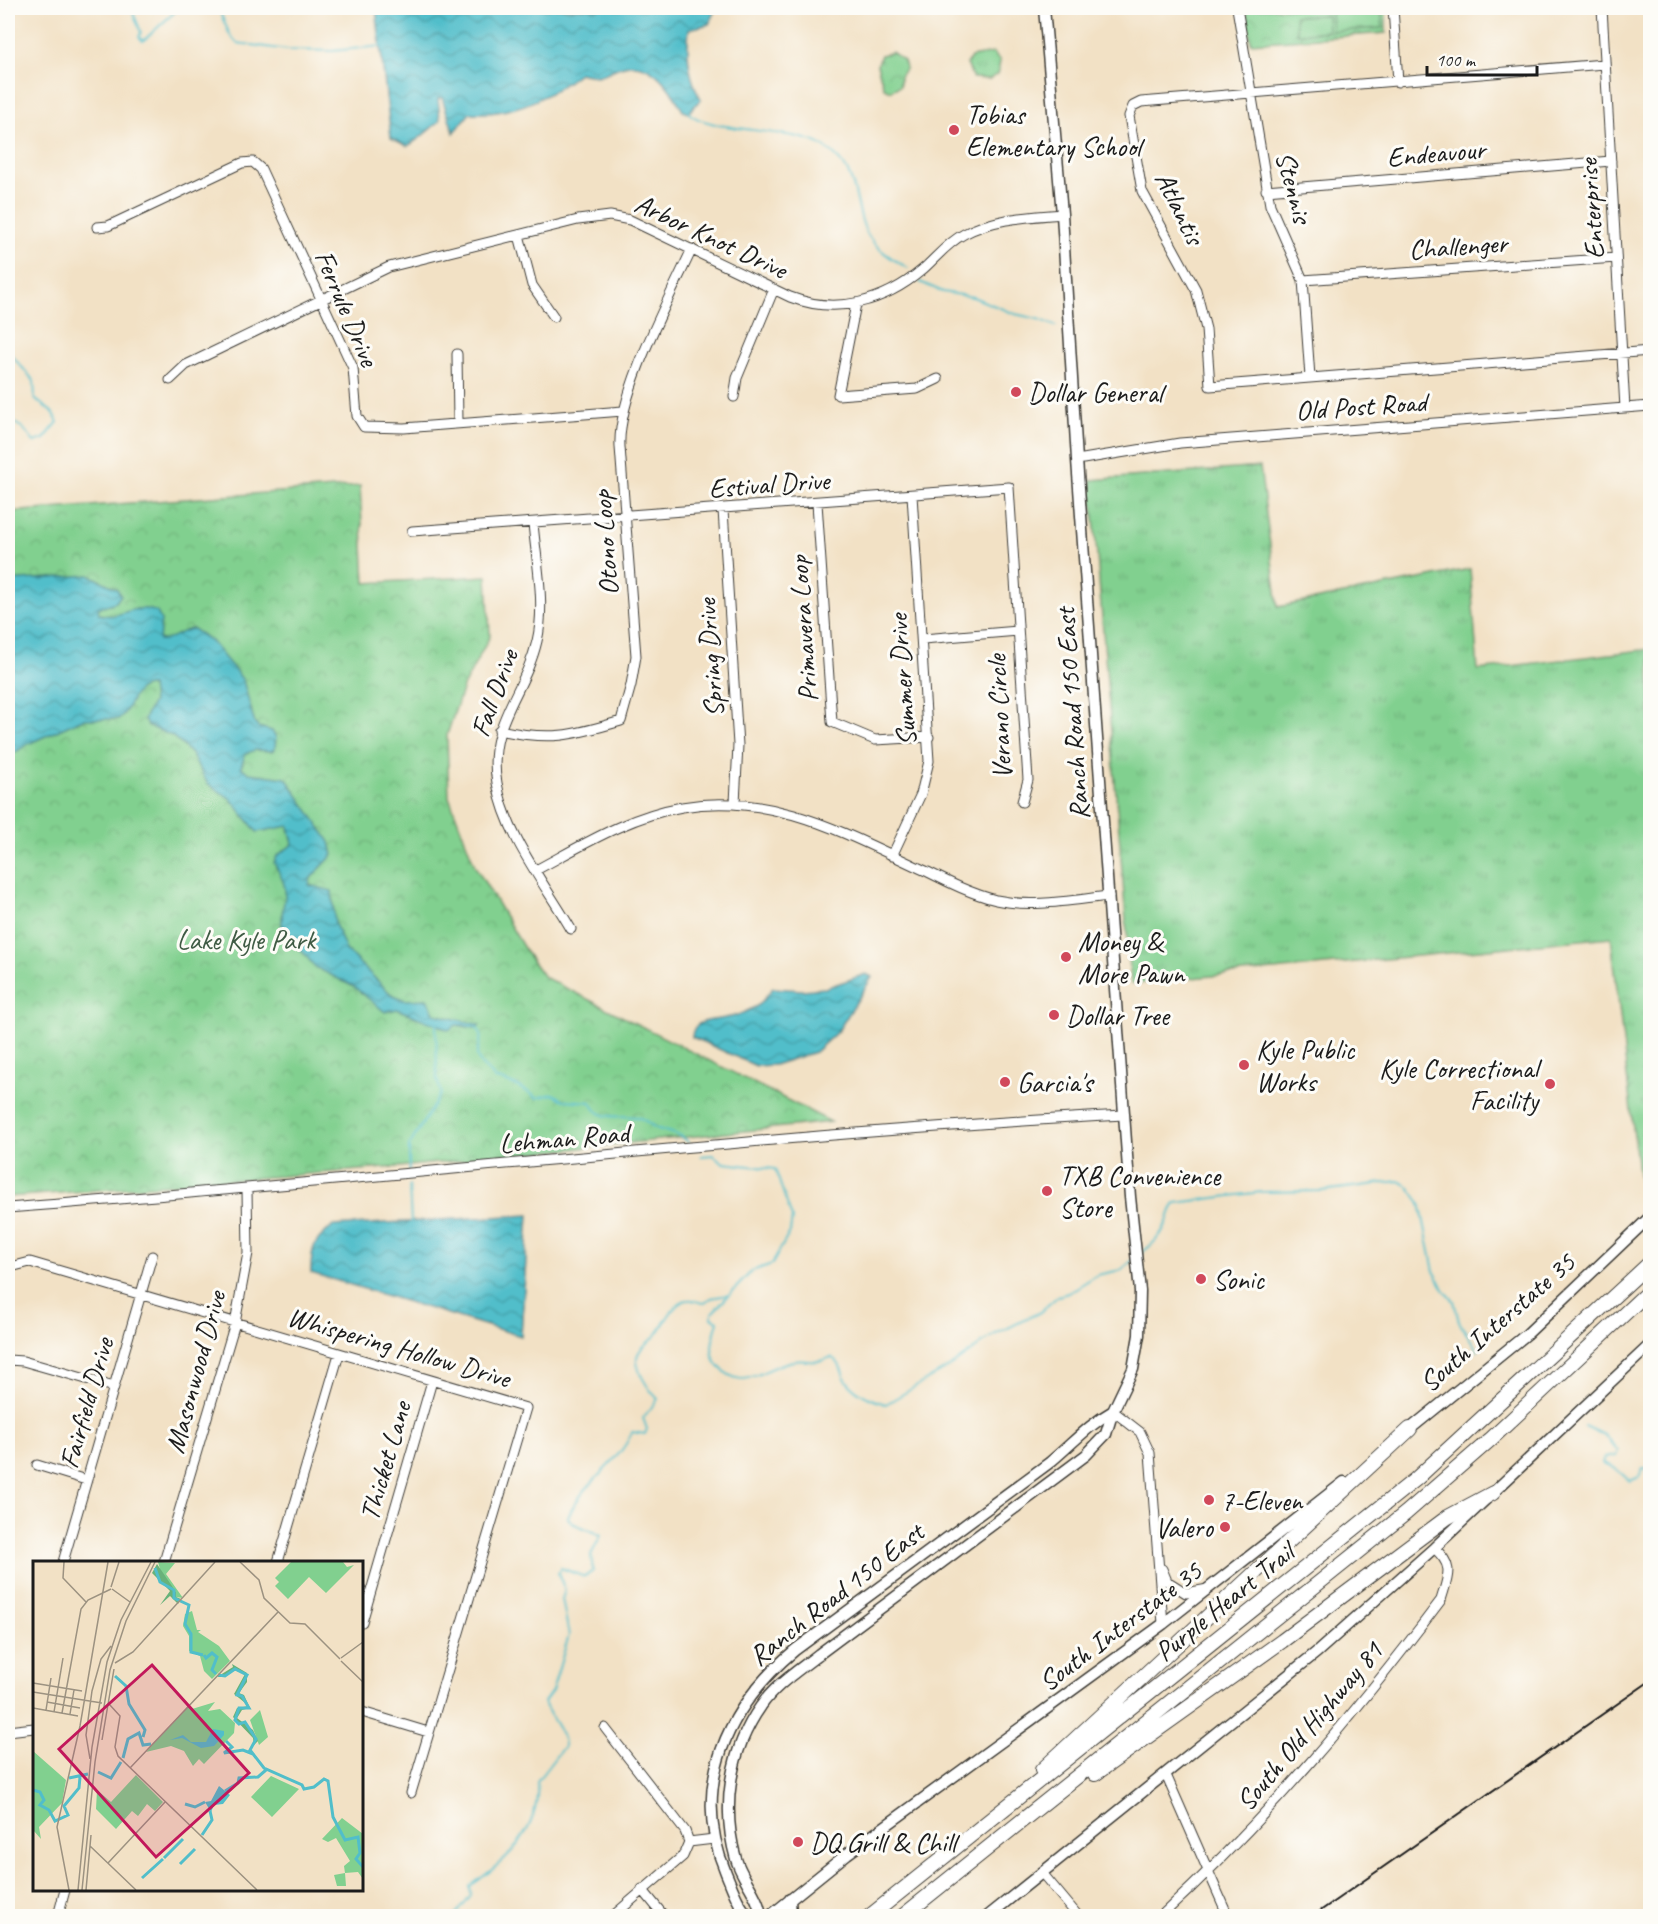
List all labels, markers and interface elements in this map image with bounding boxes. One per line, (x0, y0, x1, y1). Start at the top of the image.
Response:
scale bar (1427, 39, 1536, 77)
text: 100 m (1436, 49, 1477, 71)
place label: Tobias Elementary School (966, 97, 1146, 164)
marker: Tobias Elementary School (947, 123, 961, 137)
street label: Endeavour (1385, 131, 1489, 175)
street label: Stennis (1268, 147, 1321, 229)
street label: Enterprise (1570, 156, 1612, 260)
street label: Atlantis (1147, 166, 1214, 252)
street label: Arbor Knot Drive (629, 185, 794, 287)
street label: Challenger (1408, 225, 1510, 267)
street label: Ferrule Drive (307, 245, 388, 373)
place label: Dollar General (1028, 375, 1168, 410)
street label: Old Post Road (1294, 384, 1431, 428)
marker: Dollar General (1009, 385, 1023, 399)
street label: Estival Drive (708, 462, 832, 506)
street label: Otono Loop (584, 487, 626, 597)
street label: Primavera Loop (780, 553, 826, 703)
street label: Spring Drive (688, 596, 732, 718)
street label: Ranch Road 150 East (1047, 604, 1097, 821)
street label: Summer Drive (880, 611, 924, 747)
street label: Fall Drive (462, 643, 527, 741)
street label: Verano Circle (978, 652, 1020, 780)
park label: Lake Kyle Park (177, 922, 317, 957)
place label: Money & More Pawn (1078, 924, 1186, 991)
marker: Money & More Pawn (1059, 950, 1073, 964)
place label: Dollar Tree (1066, 998, 1171, 1033)
marker: Dollar Tree (1047, 1008, 1061, 1022)
place label: Kyle Public Works (1256, 1032, 1355, 1099)
place label: Kyle Correctional Facility (1379, 1051, 1543, 1118)
marker: Kyle Public Works (1237, 1058, 1251, 1072)
place label: Garcia's (1017, 1065, 1095, 1100)
marker: Garcia's (998, 1075, 1012, 1089)
marker: Kyle Correctional Facility (1543, 1077, 1557, 1091)
street label: Lehman Road (498, 1115, 634, 1161)
place label: TXB Convenience Store (1059, 1158, 1222, 1225)
marker: TXB Convenience Store (1040, 1184, 1054, 1198)
street label: South Interstate 35 (1412, 1244, 1583, 1399)
place label: Sonic (1213, 1262, 1265, 1297)
marker: Sonic (1194, 1272, 1208, 1286)
street label: Masonwood Drive (157, 1285, 234, 1457)
street label: Whispering Hollow Drive (284, 1299, 516, 1396)
street label: Fairfield Drive (51, 1332, 122, 1472)
street label: Thicket Lane (351, 1396, 419, 1524)
place label: 7-Eleven (1221, 1483, 1304, 1518)
marker: 7-Eleven (1202, 1493, 1216, 1507)
place label: Valero (1155, 1510, 1215, 1545)
street label: Ranch Road 150 East (742, 1513, 933, 1673)
marker: Valero (1218, 1520, 1232, 1534)
street label: Purple Heart Trail (1147, 1532, 1305, 1669)
street label: South Interstate 35 (1032, 1553, 1210, 1699)
inset map (33, 1561, 363, 1891)
street label: South Old Highway 81 (1228, 1633, 1391, 1818)
place label: DQ Grill & Chill (810, 1825, 961, 1860)
marker: DQ Grill & Chill (791, 1835, 805, 1849)

